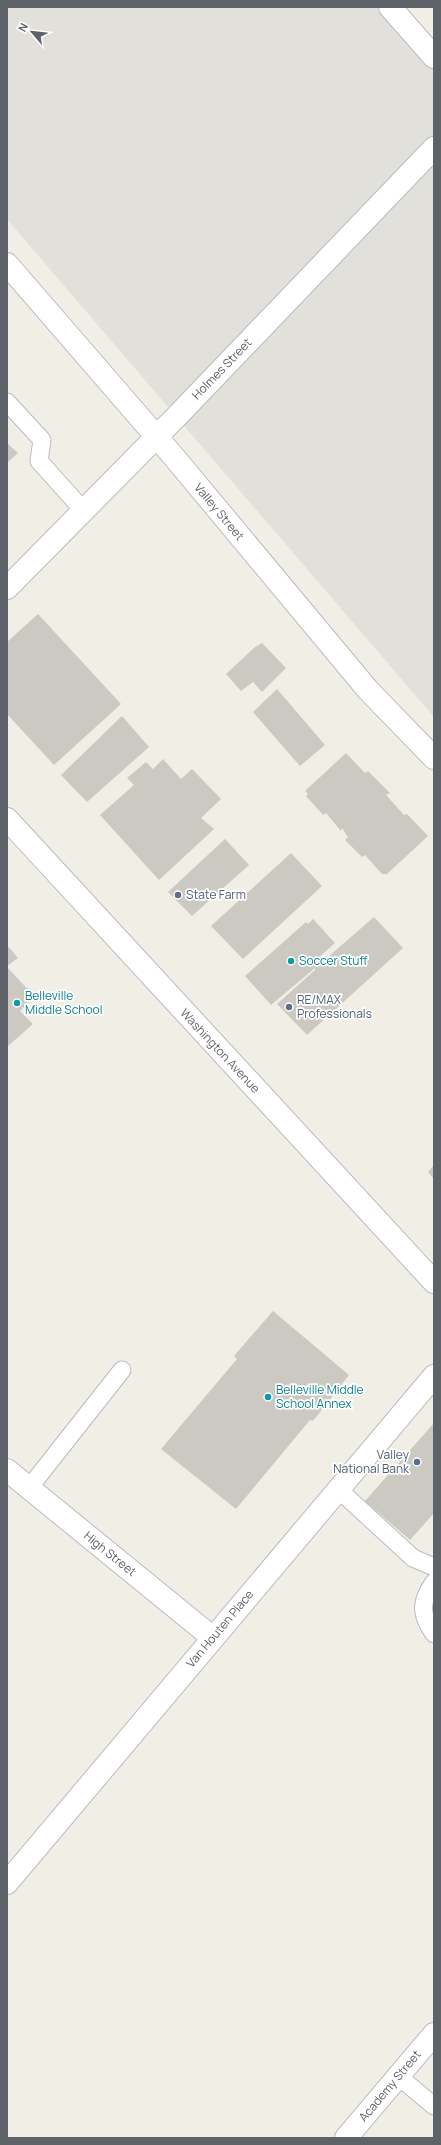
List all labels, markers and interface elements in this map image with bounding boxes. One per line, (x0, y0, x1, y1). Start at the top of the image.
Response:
north arrow (12, 12, 52, 52)
text: N (14, 20, 31, 34)
street label: Holmes Street (188, 334, 255, 403)
street label: Valley Street (190, 479, 248, 544)
place label: State Farm (186, 886, 246, 903)
marker: State Farm (173, 890, 183, 900)
place label: Soccer Stuff (299, 952, 367, 969)
marker: Soccer Stuff (286, 956, 296, 966)
place label: Belleville Middle School (25, 987, 103, 1018)
place label: RE/MAX Professionals (297, 991, 372, 1022)
marker: Belleville Middle School (12, 998, 22, 1008)
marker: RE/MAX Professionals (284, 1002, 294, 1012)
street label: Washington Avenue (177, 1005, 264, 1097)
place label: Belleville Middle School Annex (276, 1381, 364, 1412)
marker: Belleville Middle School Annex (263, 1392, 273, 1402)
place label: Valley National Bank (333, 1446, 410, 1477)
marker: Valley National Bank (412, 1457, 422, 1467)
street label: High Street (81, 1527, 140, 1580)
street label: Van Houten Place (182, 1586, 257, 1671)
street label: Academy Street (355, 2046, 425, 2125)

